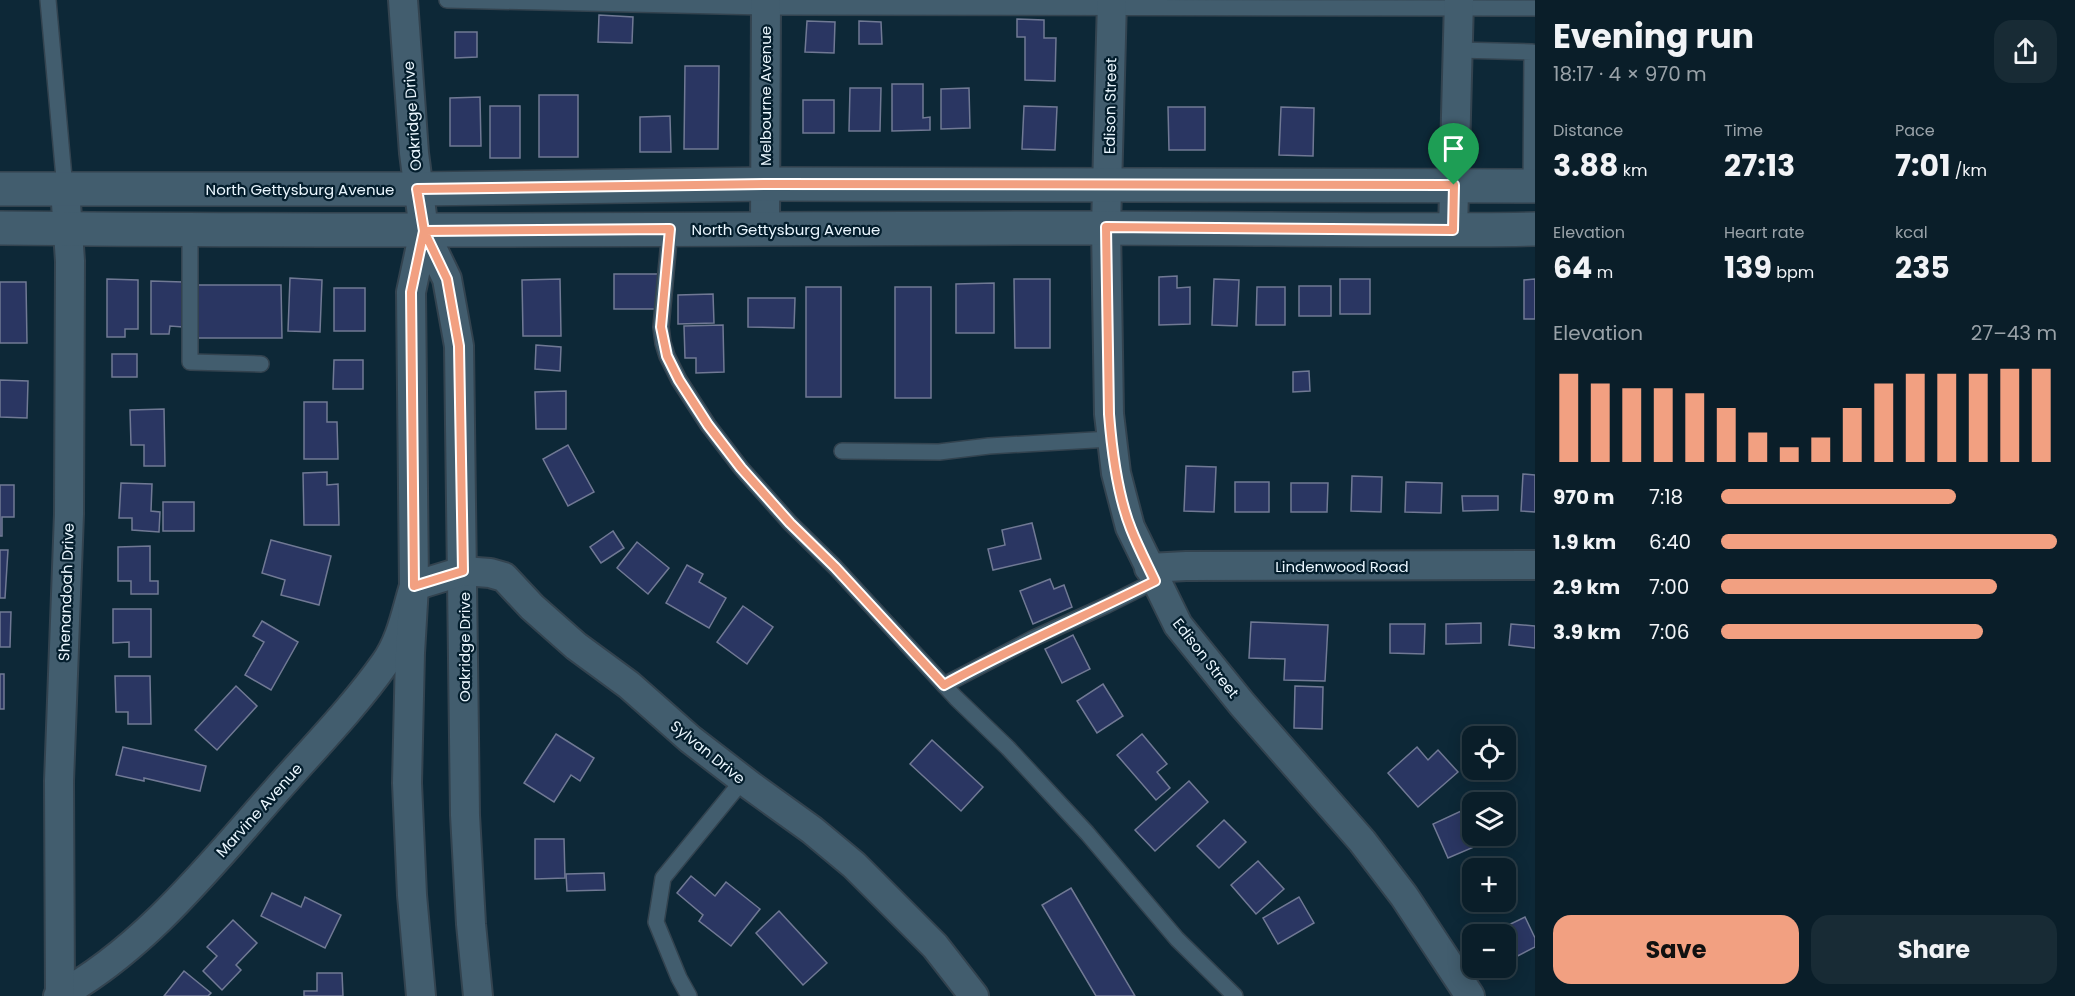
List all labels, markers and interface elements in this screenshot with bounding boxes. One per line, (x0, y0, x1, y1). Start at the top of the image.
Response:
text: Evening run (1553, 13, 1754, 60)
button: share (1994, 20, 2057, 83)
street label: Melbourne Avenue (755, 26, 776, 166)
street label: Edison Street (1099, 58, 1121, 154)
street label: Oakridge Drive (398, 60, 426, 172)
text: 18:17 · 4 × 970 m (1553, 60, 1707, 88)
text: Distance (1553, 119, 1623, 142)
text: Time (1724, 119, 1763, 142)
text: Pace (1895, 119, 1935, 142)
pin (1428, 123, 1479, 185)
icon: arrive (1437, 132, 1470, 165)
text: 3.88 (1553, 144, 1619, 187)
text: 27:13 (1724, 144, 1795, 187)
text: 7:01 (1895, 144, 1950, 187)
text: km (1619, 159, 1648, 182)
text: /km (1950, 159, 1987, 182)
street label: North Gettysburg Avenue (206, 179, 394, 200)
street label: North Gettysburg Avenue (692, 219, 880, 240)
text: Elevation (1553, 221, 1625, 244)
text: Heart rate (1724, 221, 1804, 244)
text: kcal (1895, 221, 1928, 244)
text: 64 (1553, 246, 1592, 289)
text: 139 (1724, 246, 1772, 289)
text: 235 (1895, 246, 1950, 289)
text: m (1592, 261, 1613, 284)
text: bpm (1772, 261, 1814, 284)
text: Elevation (1553, 319, 1643, 347)
text: 27–43 m (1971, 319, 2057, 347)
text: 970 m (1553, 483, 1614, 511)
text: 7:18 (1649, 483, 1683, 511)
street label: Shenandoah Drive (53, 523, 79, 661)
text: 1.9 km (1553, 528, 1616, 556)
text: 6:40 (1649, 528, 1691, 556)
street label: Lindenwood Road (1275, 556, 1409, 577)
text: 2.9 km (1553, 573, 1620, 601)
text: 7:00 (1649, 573, 1689, 601)
street label: Oakridge Drive (454, 592, 475, 702)
street label: Edison Street (1168, 614, 1244, 702)
text: 3.9 km (1553, 618, 1621, 646)
text: 7:06 (1649, 618, 1689, 646)
street label: Sylvan Drive (666, 715, 750, 789)
map controls (1462, 726, 1516, 978)
button: locate (1462, 726, 1516, 780)
street label: Marvine Avenue (211, 758, 307, 862)
button: layers (1462, 792, 1516, 846)
button: + (1462, 858, 1516, 912)
button: Save (1553, 915, 1799, 984)
button: Share (1811, 915, 2057, 984)
button: − (1462, 924, 1516, 978)

